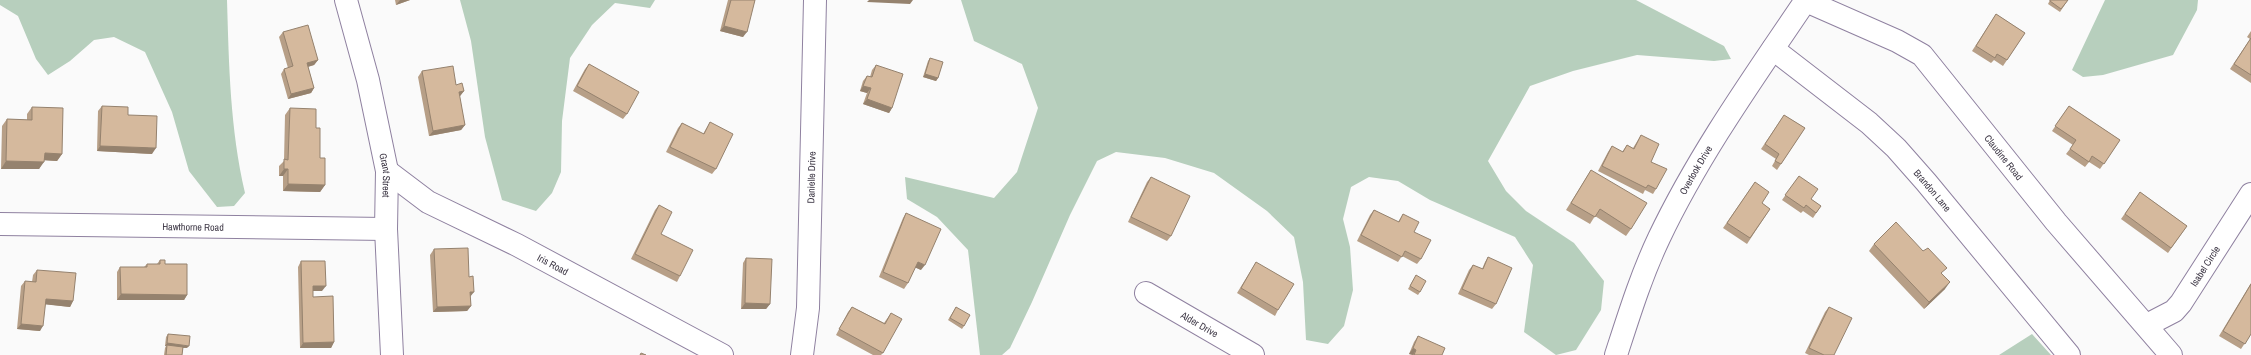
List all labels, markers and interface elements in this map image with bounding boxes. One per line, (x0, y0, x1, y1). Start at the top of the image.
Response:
street label: Claudine Road (1982, 132, 2026, 183)
street label: Overlook Drive (1676, 143, 1715, 197)
street label: Danielle Drive (804, 151, 818, 204)
street label: Grant Street (377, 152, 393, 198)
street label: Brandon Lane (1911, 166, 1954, 215)
street label: Hawthorne Road (162, 220, 224, 233)
street label: Isabel Circle (2187, 243, 2223, 289)
street label: Iris Road (535, 251, 571, 278)
street label: Alder Drive (1178, 308, 1221, 340)

